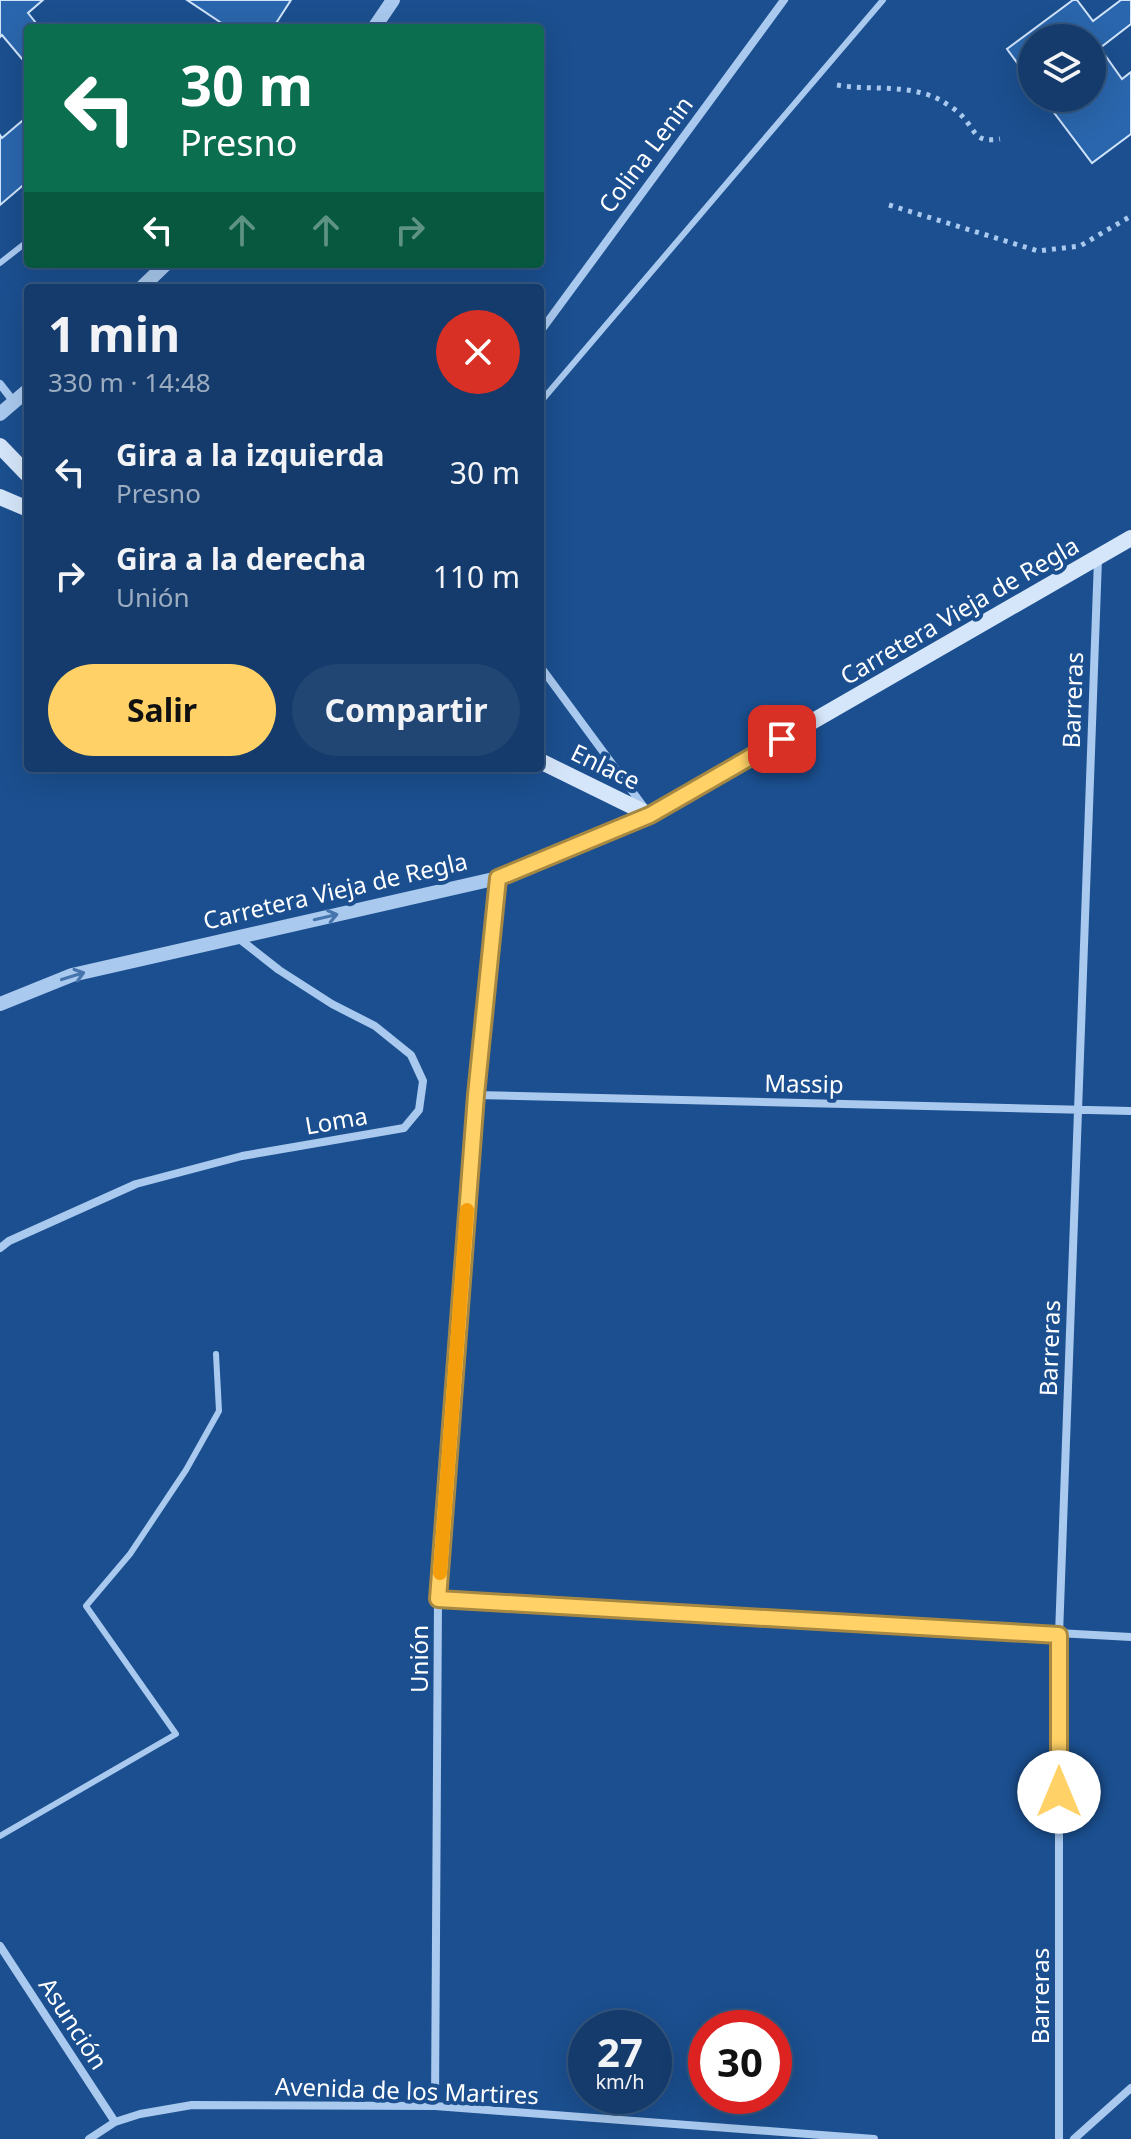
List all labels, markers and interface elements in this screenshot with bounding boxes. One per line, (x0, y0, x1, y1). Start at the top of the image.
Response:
map controls (1018, 24, 1106, 112)
button: layers (1018, 24, 1106, 112)
text: 30 m (180, 46, 313, 122)
icon: left (48, 56, 152, 160)
street label: Colina Lenin (590, 89, 700, 219)
text: Presno (180, 118, 298, 167)
icon: left (136, 208, 180, 252)
icon: ahead (220, 208, 264, 252)
icon: ahead (304, 208, 348, 252)
icon: right (388, 208, 432, 252)
text: 1 min (48, 301, 180, 366)
button: close (436, 310, 520, 394)
text: 330 m · 14:48 (48, 364, 211, 400)
text: Gira a la izquierda (116, 434, 385, 475)
icon: left (48, 450, 92, 494)
text: 30 m (450, 452, 520, 493)
text: Presno (116, 475, 201, 511)
street label: Carretera Vieja de Regla (834, 528, 1084, 692)
text: Gira a la derecha (116, 538, 366, 579)
icon: right (48, 554, 92, 598)
text: 110 m (433, 556, 520, 597)
text: Unión (116, 579, 190, 615)
street label: Barreras (1054, 651, 1090, 749)
button: Salir (48, 664, 276, 756)
button: Compartir (292, 664, 520, 756)
pin (748, 705, 816, 773)
icon: arrive (760, 717, 804, 761)
street label: Enlace (566, 735, 646, 797)
street label: Carretera Vieja de Regla (200, 844, 470, 936)
one-way arrow (312, 909, 338, 924)
one-way arrow (60, 967, 85, 982)
street label: Massip (764, 1066, 844, 1100)
street label: Loma (302, 1098, 370, 1142)
street label: Barreras (1031, 1299, 1067, 1397)
street label: Unión (402, 1625, 435, 1693)
position arrow (1017, 1750, 1101, 1834)
street label: Barreras (1023, 1948, 1056, 2044)
street label: Asunción (32, 1971, 116, 2075)
speed limit sign: 30 (688, 2010, 792, 2114)
text: 27 (597, 2024, 643, 2079)
text: km/h (595, 2068, 645, 2095)
street label: Avenida de los Martires (275, 2069, 539, 2111)

